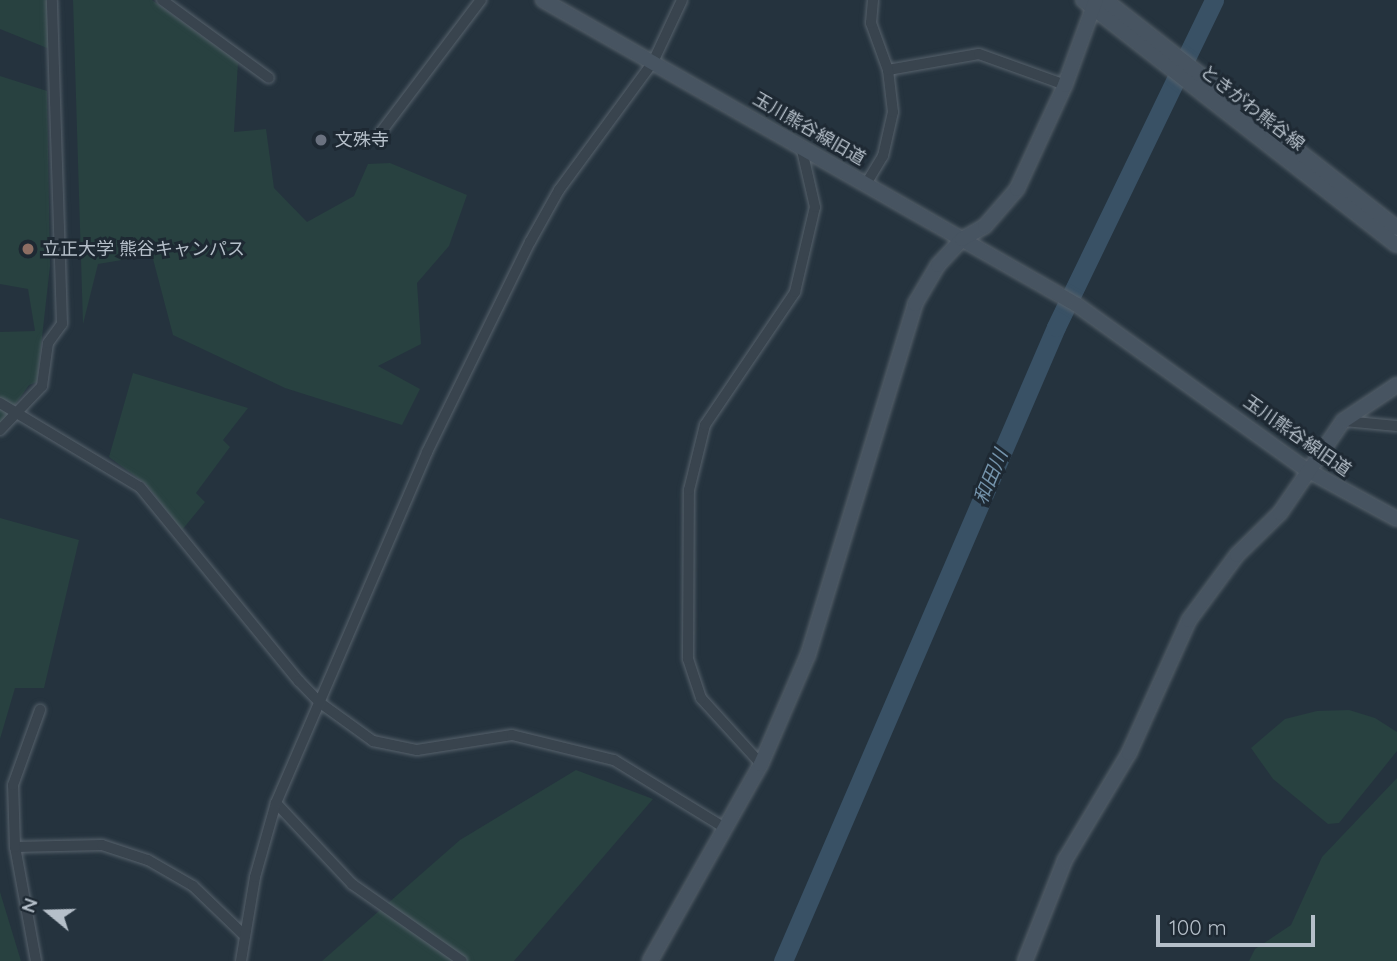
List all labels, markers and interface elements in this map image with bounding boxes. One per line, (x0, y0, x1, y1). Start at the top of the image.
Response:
street label: ときがわ熊谷線 (1196, 61, 1308, 155)
street label: 玉川熊谷線旧道 (749, 88, 869, 170)
place label: 文殊寺 (335, 129, 389, 151)
marker: 文殊寺 (313, 132, 329, 148)
place label: 立正大学 熊谷キャンパス (42, 238, 245, 260)
marker: 立正大学 熊谷キャンパス (20, 241, 36, 257)
street label: 玉川熊谷線旧道 (1239, 391, 1355, 481)
water label: 和田川 (969, 446, 1013, 508)
north arrow (14, 877, 84, 947)
text: N (16, 895, 43, 916)
scale bar (1159, 902, 1318, 946)
text: 100 m (1169, 914, 1227, 940)

